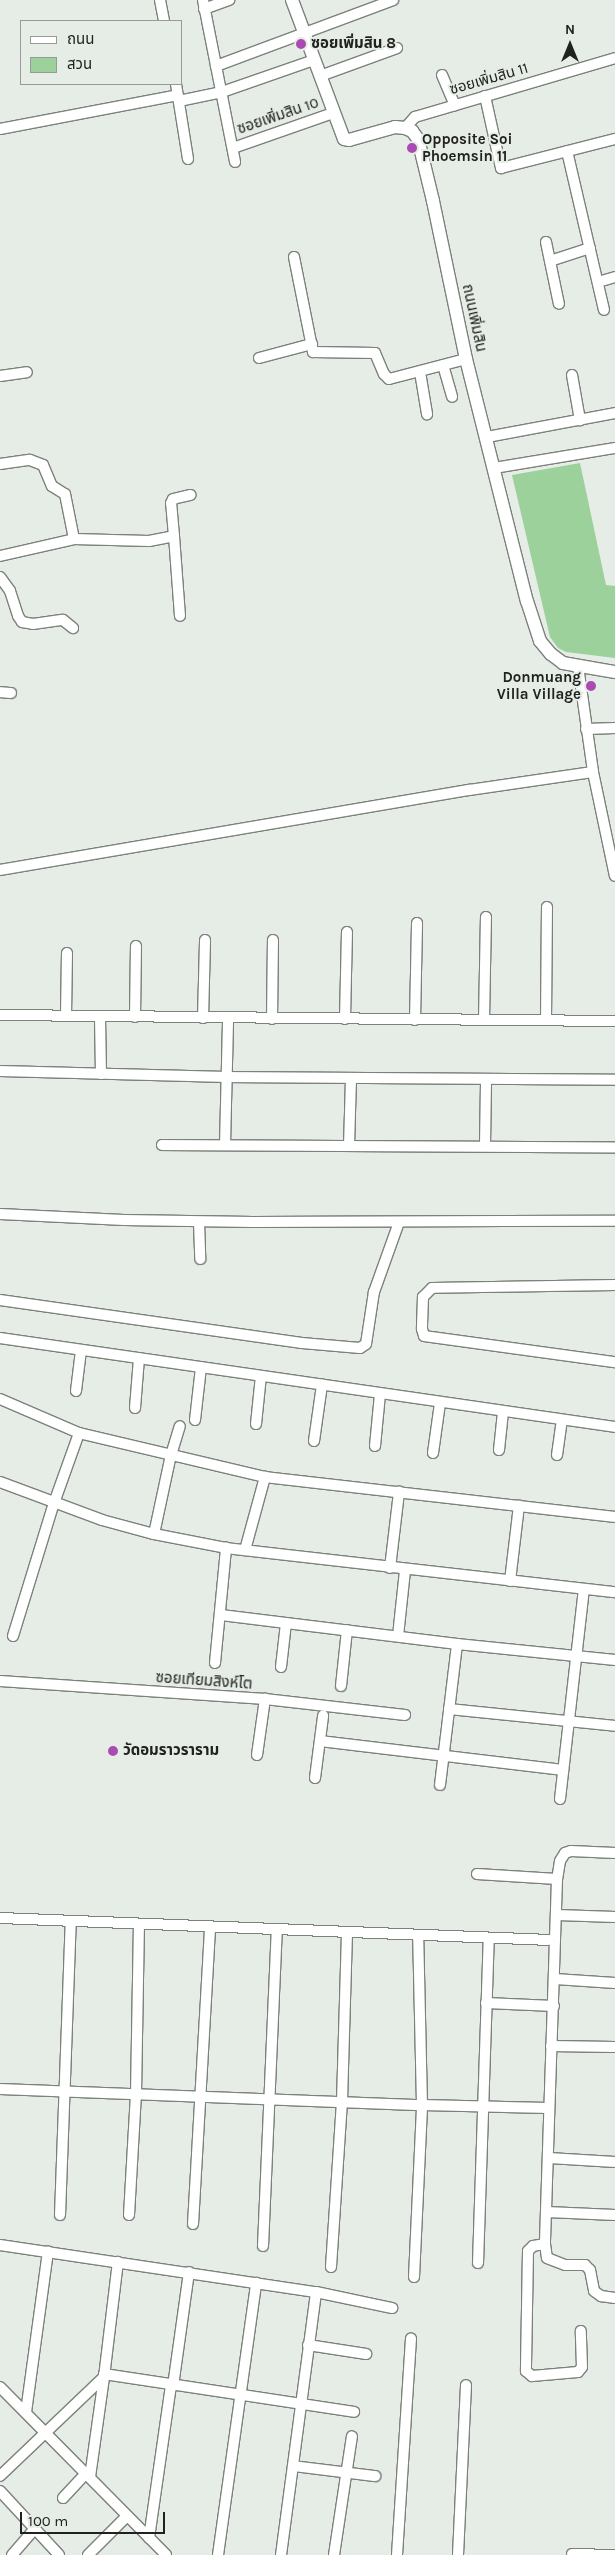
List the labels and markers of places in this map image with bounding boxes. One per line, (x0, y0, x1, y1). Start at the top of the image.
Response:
place label: ซอยเพิ่มสิน 8 (311, 35, 396, 53)
marker: ซอยเพิ่มสิน 8 (295, 38, 307, 50)
place label: Opposite Soi Phoemsin 11 (422, 130, 512, 165)
marker: Opposite Soi Phoemsin 11 (406, 142, 418, 154)
place label: Donmuang Villa Village (497, 668, 581, 703)
marker: Donmuang Villa Village (585, 680, 597, 692)
place label: วัดอมราวราราม (123, 1742, 219, 1760)
marker: วัดอมราวราราม (107, 1745, 119, 1757)

